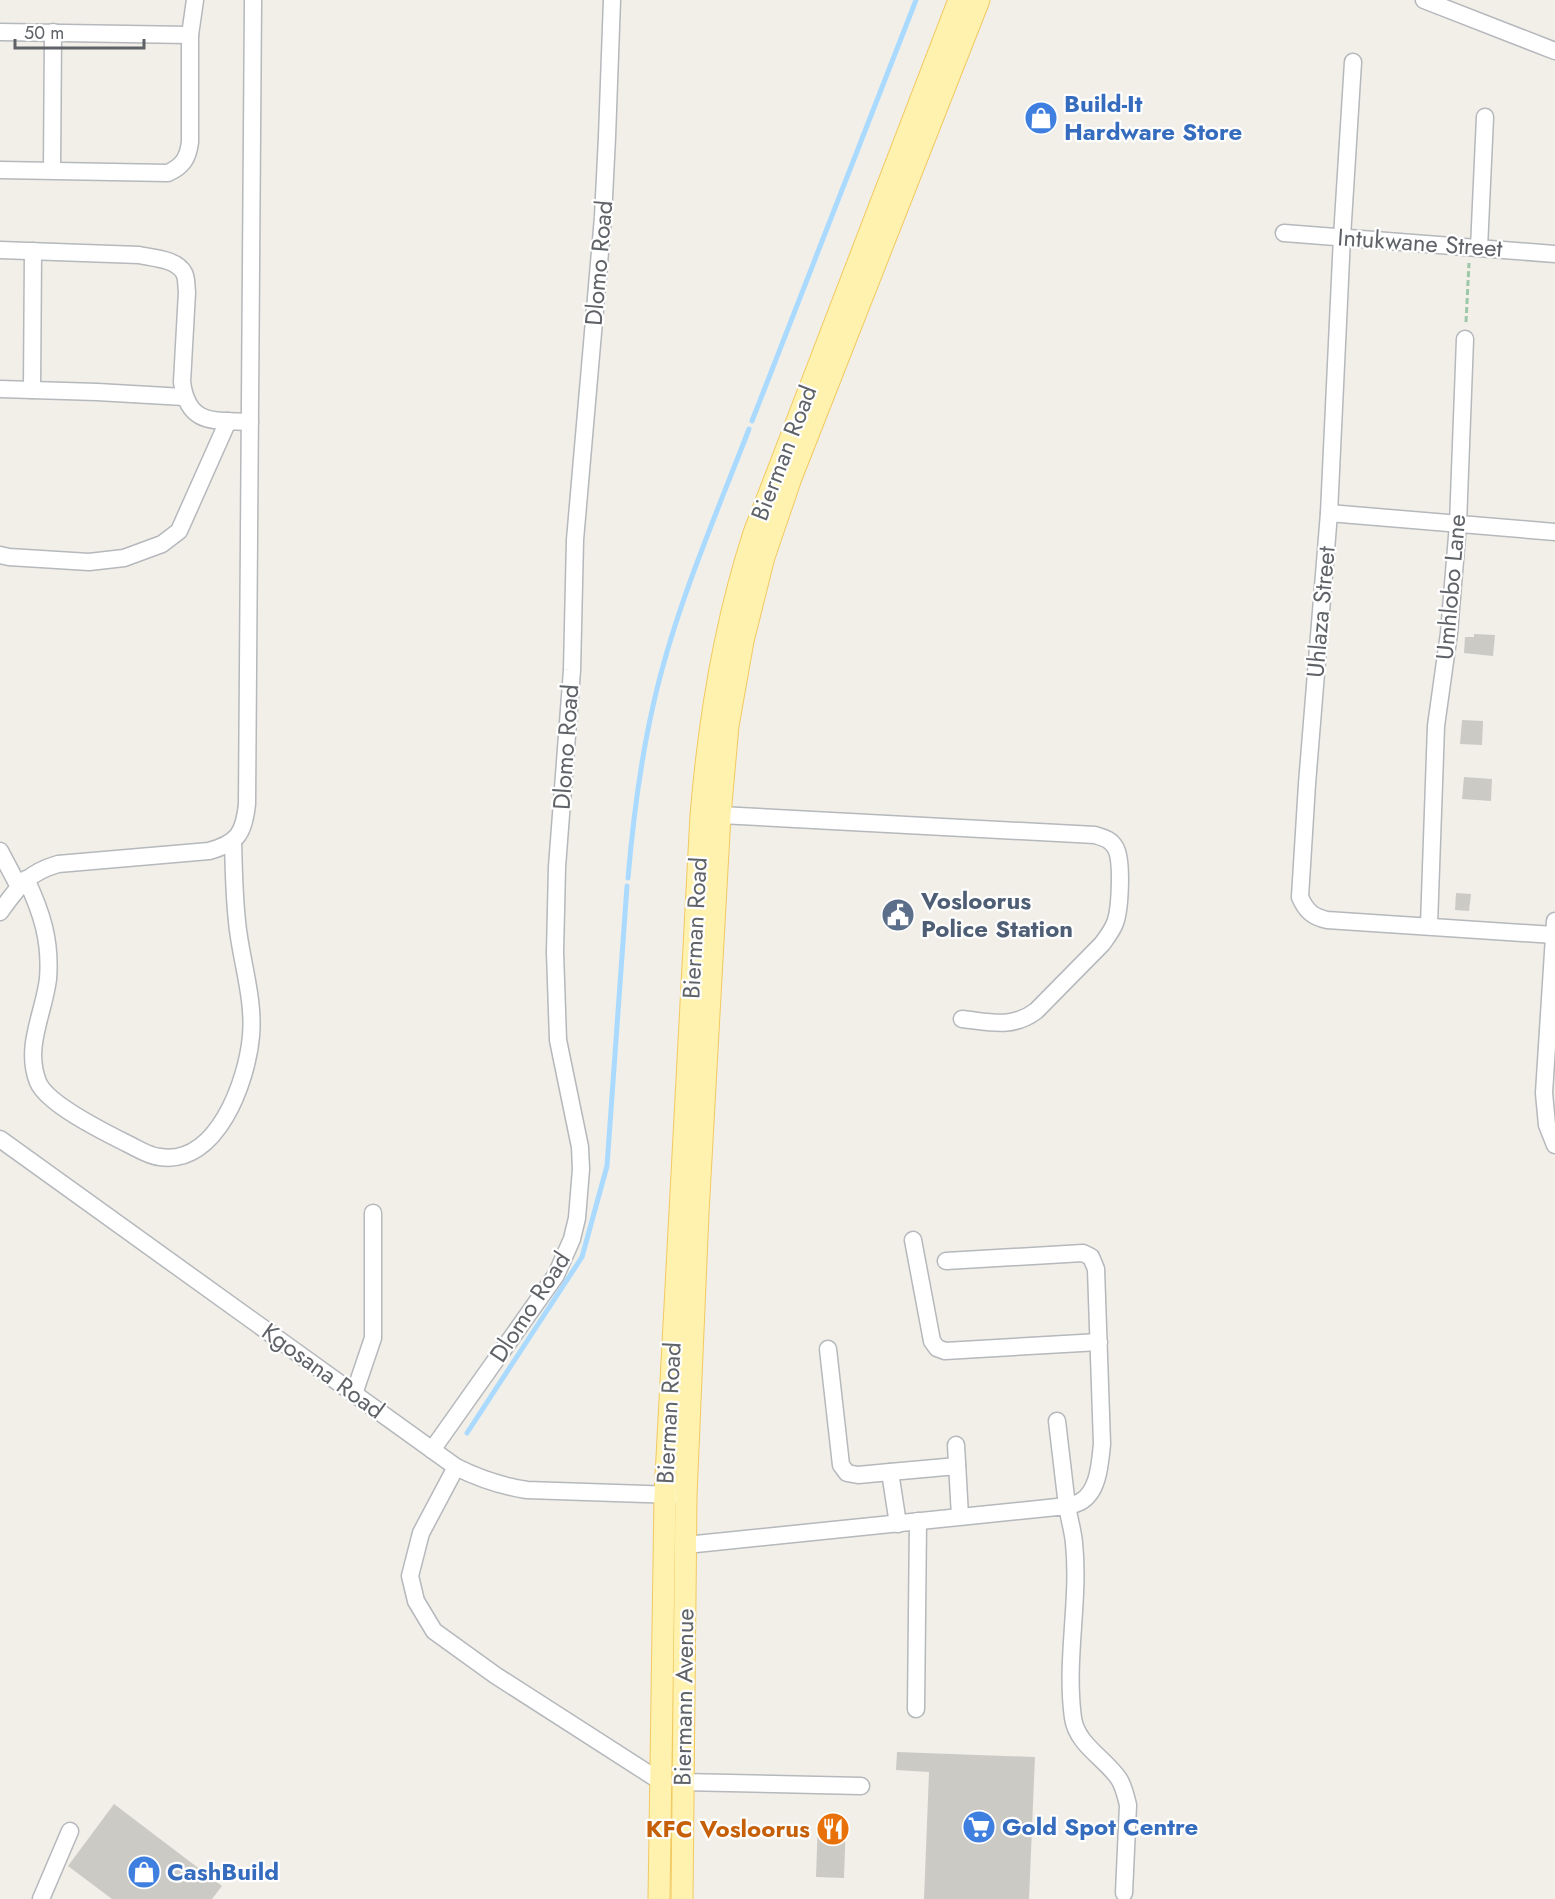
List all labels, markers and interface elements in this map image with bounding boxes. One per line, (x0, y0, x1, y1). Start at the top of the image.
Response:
scale bar (15, 12, 144, 50)
text: 50 m (24, 20, 64, 46)
place label: Build-It Hardware Store (1064, 86, 1242, 149)
shop icon: Build-It Hardware Store (1023, 100, 1059, 136)
street label: Dlomo Road (576, 199, 621, 327)
street label: Intukwane Street (1336, 219, 1504, 266)
street label: Bierman Road (742, 380, 825, 525)
street label: Umhlobo Lane (1427, 513, 1474, 661)
street label: Uhlaza Street (1297, 545, 1344, 679)
street label: Dlomo Road (544, 683, 587, 811)
street label: Bierman Road (673, 856, 716, 1000)
place label: Vosloorus Police Station (920, 883, 1073, 946)
public building icon: Vosloorus Police Station (880, 897, 916, 933)
street label: Dlomo Road (481, 1244, 579, 1369)
street label: Kgosana Road (255, 1314, 392, 1427)
street label: Bierman Road (647, 1341, 690, 1485)
street label: Biermann Avenue (664, 1608, 703, 1786)
supermarket icon: Gold Spot Centre (961, 1809, 997, 1845)
place label: Gold Spot Centre (1002, 1809, 1198, 1844)
place label: KFC Vosloorus (646, 1811, 810, 1846)
restaurant icon: KFC Vosloorus (815, 1811, 851, 1847)
shop icon: CashBuild (126, 1854, 162, 1890)
place label: CashBuild (167, 1854, 279, 1889)

